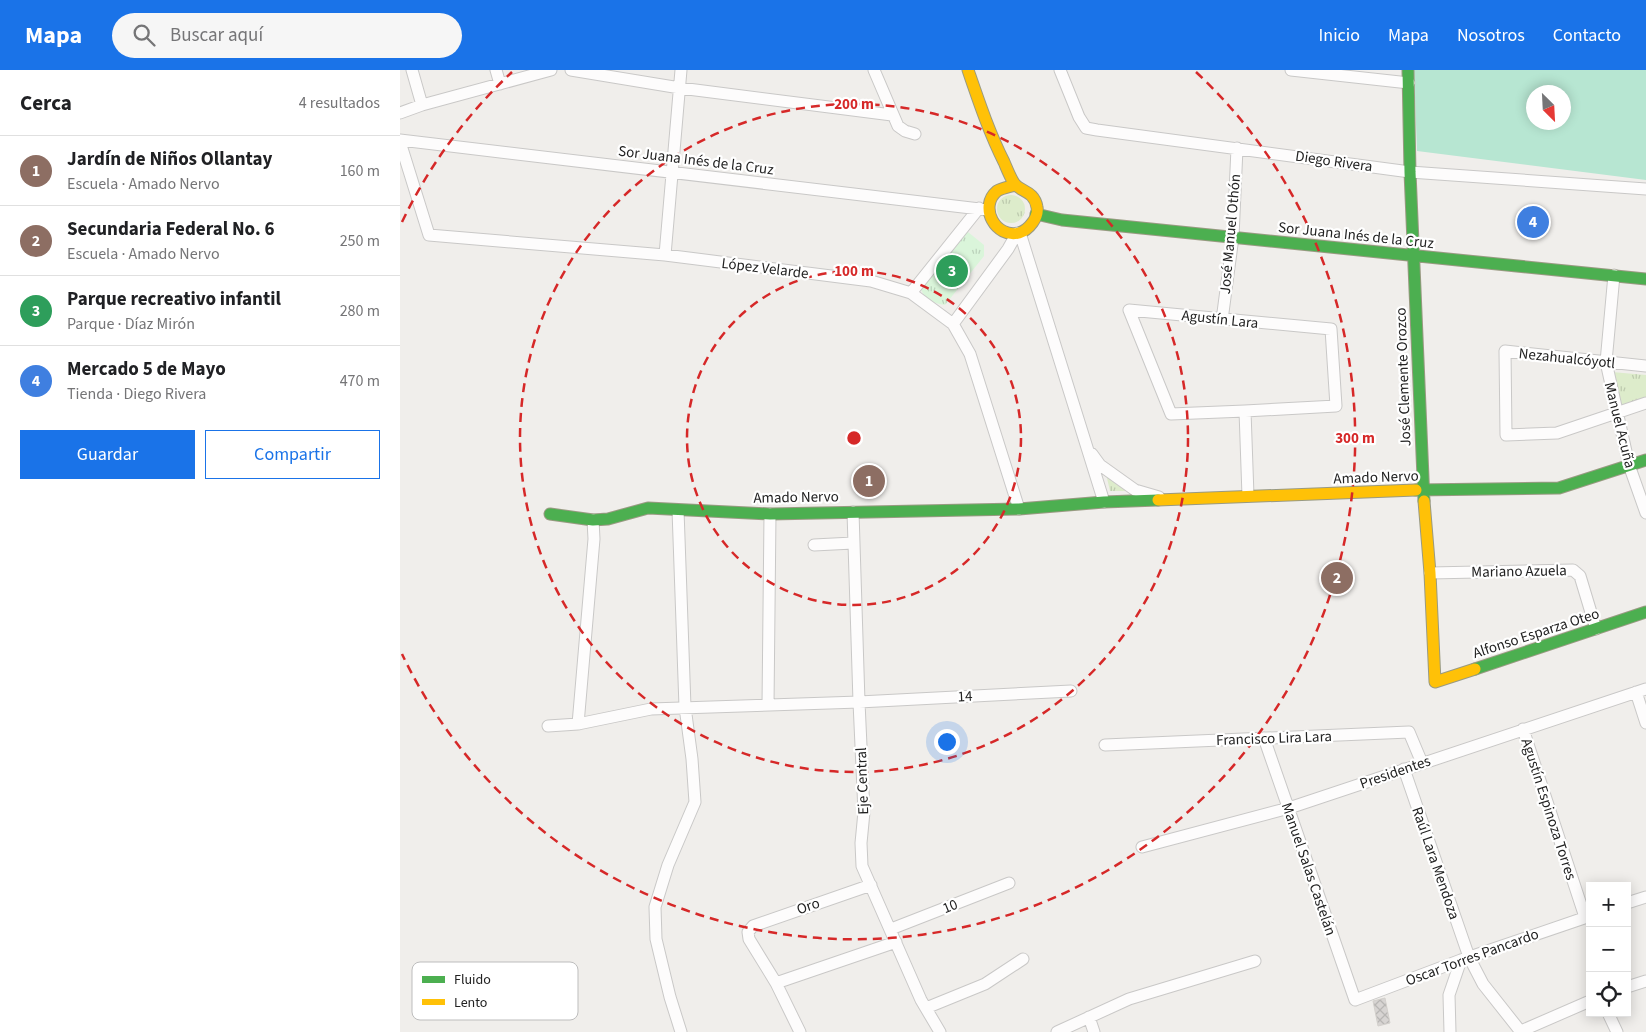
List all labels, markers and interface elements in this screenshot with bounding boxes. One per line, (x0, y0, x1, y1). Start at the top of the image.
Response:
search box (112, 13, 462, 58)
text: Mapa (25, 18, 82, 53)
icon: search (130, 21, 158, 49)
text: Buscar aquí (170, 22, 263, 49)
text: Inicio (1319, 23, 1360, 48)
text: Mapa (1388, 23, 1429, 48)
text: Nosotros (1457, 23, 1525, 48)
text: Contacto (1553, 23, 1621, 48)
north arrow (1526, 85, 1571, 130)
text: Cerca (20, 88, 72, 118)
text: 4 resultados (299, 92, 380, 114)
text: 200 m (834, 94, 874, 115)
street label: Sor Juana Inés de la Cruz (617, 141, 775, 180)
text: Jardín de Niños Ollantay (67, 146, 272, 173)
street label: Diego Rivera (1294, 146, 1374, 177)
text: 1 (32, 160, 40, 182)
text: 160 m (340, 160, 380, 182)
text: Escuela · Amado Nervo (67, 173, 220, 195)
street label: José Manuel Othón (1215, 173, 1246, 295)
pin: 4 (1517, 203, 1549, 241)
text: Secundaria Federal No. 6 (67, 216, 274, 243)
street label: Sor Juana Inés de la Cruz (1277, 217, 1435, 254)
text: 2 (32, 230, 40, 252)
text: 250 m (340, 230, 380, 252)
text: Escuela · Amado Nervo (67, 243, 220, 265)
pin: 3 (936, 252, 968, 290)
street label: López Velarde (720, 253, 810, 284)
text: 100 m (834, 261, 874, 282)
text: Parque recreativo infantil (67, 286, 281, 313)
text: 3 (32, 300, 40, 322)
text: 280 m (340, 300, 380, 322)
street label: Agustín Lara (1181, 305, 1259, 334)
street label: José Clemente Orozco (1391, 307, 1416, 447)
text: Parque · Díaz Mirón (67, 313, 195, 335)
street label: Nezahualcóyotl (1518, 343, 1616, 374)
text: Mercado 5 de Mayo (67, 356, 226, 383)
text: 4 (32, 370, 40, 392)
text: 470 m (340, 370, 380, 392)
street label: Manuel Acuña (1599, 380, 1640, 470)
text: Tienda · Diego Rivera (67, 383, 206, 405)
text: 300 m (1335, 428, 1375, 449)
centre of rings (845, 429, 863, 447)
button: Guardar (20, 430, 195, 479)
button: Compartir (205, 430, 380, 479)
pin: 1 (853, 462, 885, 500)
street label: Amado Nervo (1333, 466, 1419, 489)
street label: Amado Nervo (753, 486, 839, 509)
pin: 2 (1321, 559, 1353, 597)
street label: Mariano Azuela (1471, 560, 1567, 583)
street label: Alfonso Esparza Oteo (1470, 603, 1602, 664)
street label: 14 (957, 686, 974, 707)
street label: Francisco Lira Lara (1216, 726, 1332, 751)
your location (934, 729, 960, 755)
street label: Agustín Espinoza Torres (1516, 736, 1581, 883)
street label: Eje Central (851, 747, 874, 815)
street label: Presidentes (1357, 751, 1433, 794)
street label: Manuel Salas Castelán (1276, 800, 1341, 938)
street label: Raúl Lara Mendoza (1406, 804, 1465, 922)
map controls (1586, 882, 1631, 1017)
button: + (1586, 882, 1631, 927)
street label: Oro (794, 893, 823, 920)
street label: 10 (939, 894, 961, 919)
street label: Oscar Torres Pancardo (1403, 924, 1542, 991)
button: − (1586, 927, 1631, 972)
legend (412, 962, 578, 1020)
text: Fluido (454, 970, 491, 990)
button: locate (1586, 972, 1631, 1017)
text: Lento (454, 993, 487, 1013)

